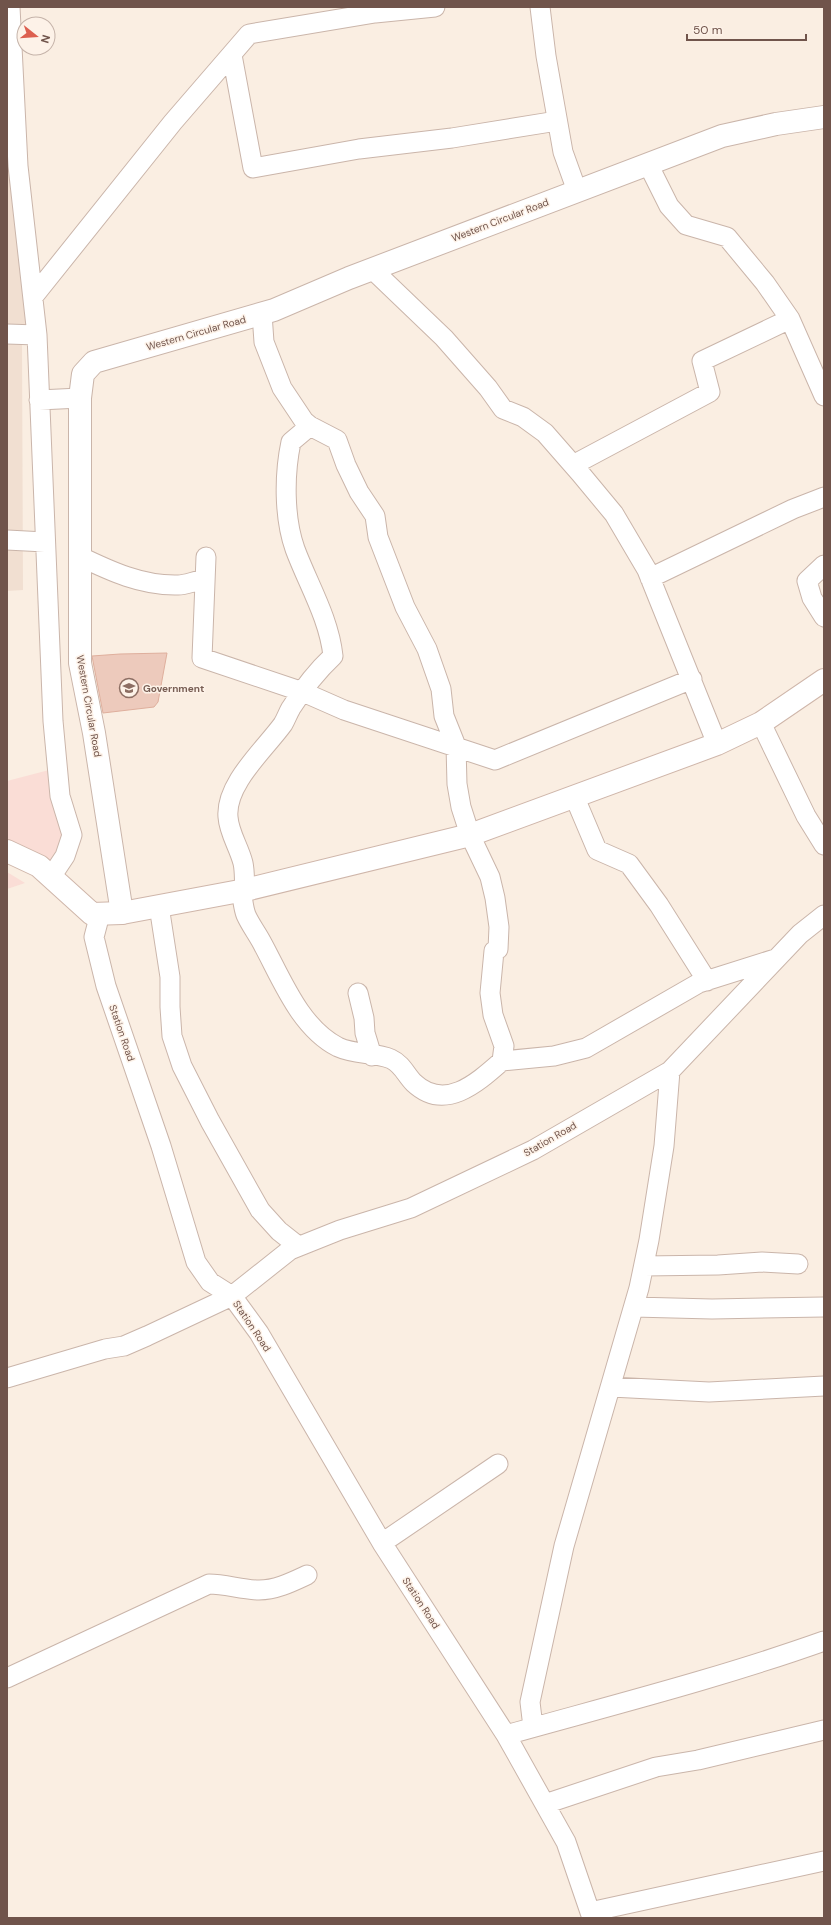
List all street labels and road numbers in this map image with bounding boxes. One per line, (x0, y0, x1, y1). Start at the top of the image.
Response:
street label: Western Circular Road (450, 195, 550, 245)
street label: Western Circular Road (145, 313, 247, 353)
street label: Western Circular Road (74, 654, 104, 758)
street label: Station Road (106, 1003, 138, 1063)
street label: Station Road (521, 1119, 579, 1159)
street label: Station Road (230, 1298, 274, 1354)
street label: Station Road (399, 1575, 443, 1631)

